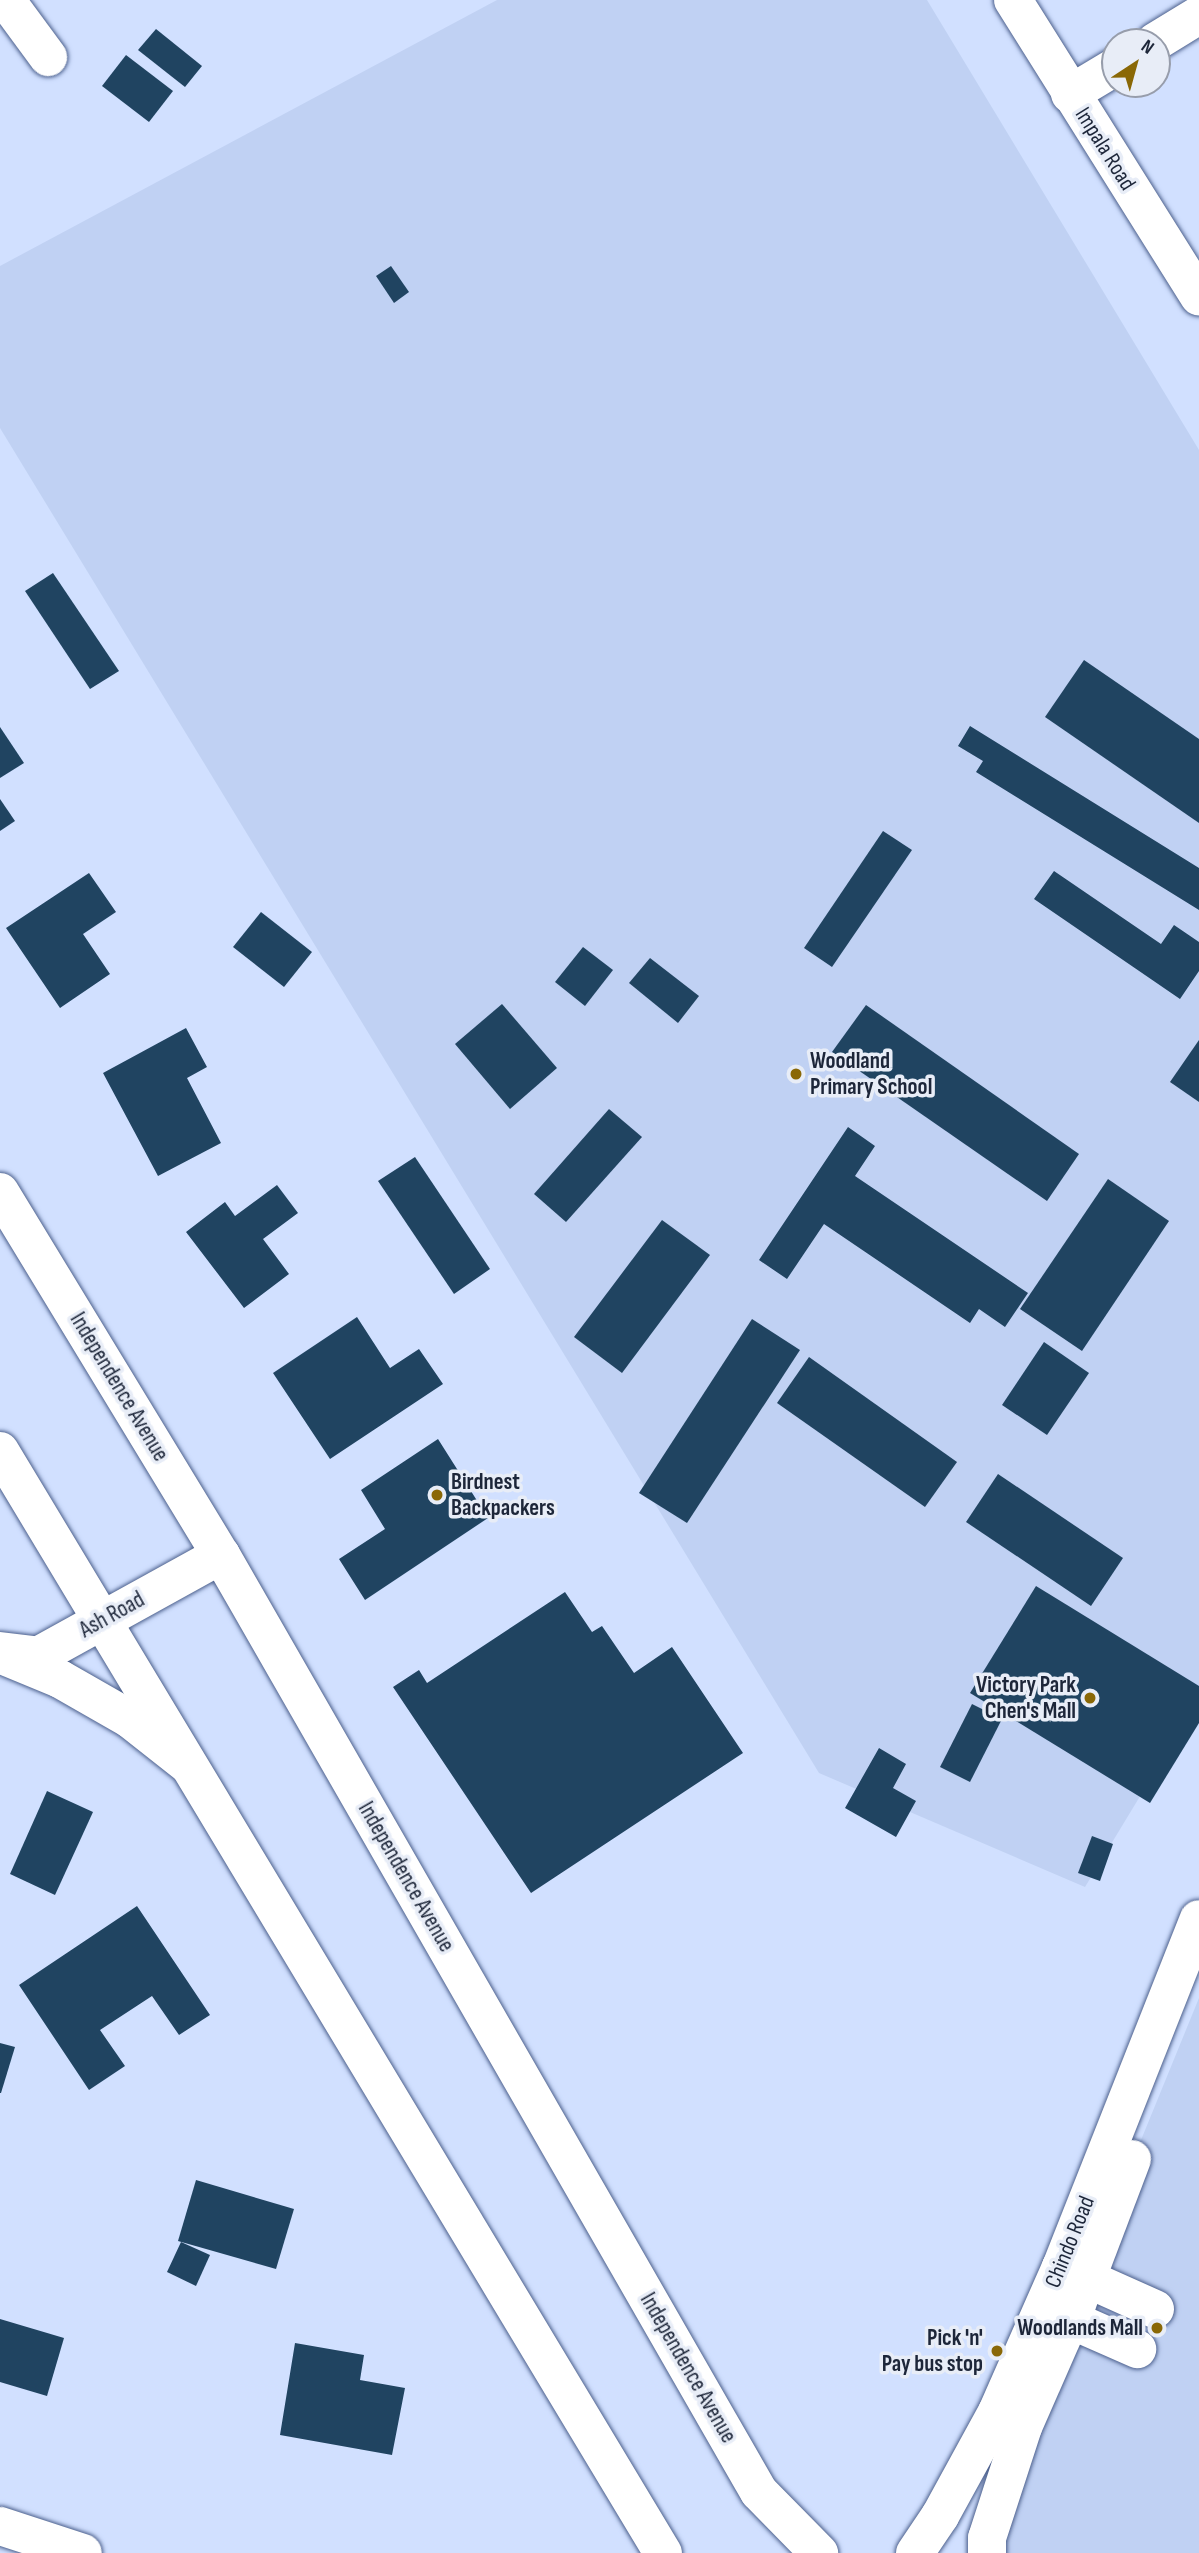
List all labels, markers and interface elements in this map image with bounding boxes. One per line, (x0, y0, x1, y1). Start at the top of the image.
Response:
north arrow (1101, 28, 1171, 98)
text: N (1137, 35, 1158, 60)
street label: Impala Road (1069, 102, 1141, 196)
place label: Woodland Primary School (810, 1047, 932, 1101)
marker: Woodland Primary School (788, 1066, 804, 1082)
street label: Independence Avenue (64, 1308, 174, 1466)
place label: Birdnest Backpackers (451, 1468, 555, 1522)
marker: Birdnest Backpackers (429, 1487, 445, 1503)
street label: Ash Road (75, 1586, 149, 1644)
place label: Victory Park Chen's Mall (976, 1671, 1076, 1725)
marker: Victory Park Chen's Mall (1082, 1690, 1098, 1706)
street label: Independence Avenue (352, 1797, 460, 1957)
street label: Chindo Road (1039, 2192, 1101, 2292)
street label: Independence Avenue (634, 2288, 742, 2448)
place label: Woodlands Mall (1017, 2314, 1143, 2342)
marker: Woodlands Mall (1149, 2320, 1165, 2336)
place label: Pick 'n' Pay bus stop (882, 2324, 983, 2378)
marker: Pick 'n' Pay bus stop (989, 2343, 1005, 2359)

